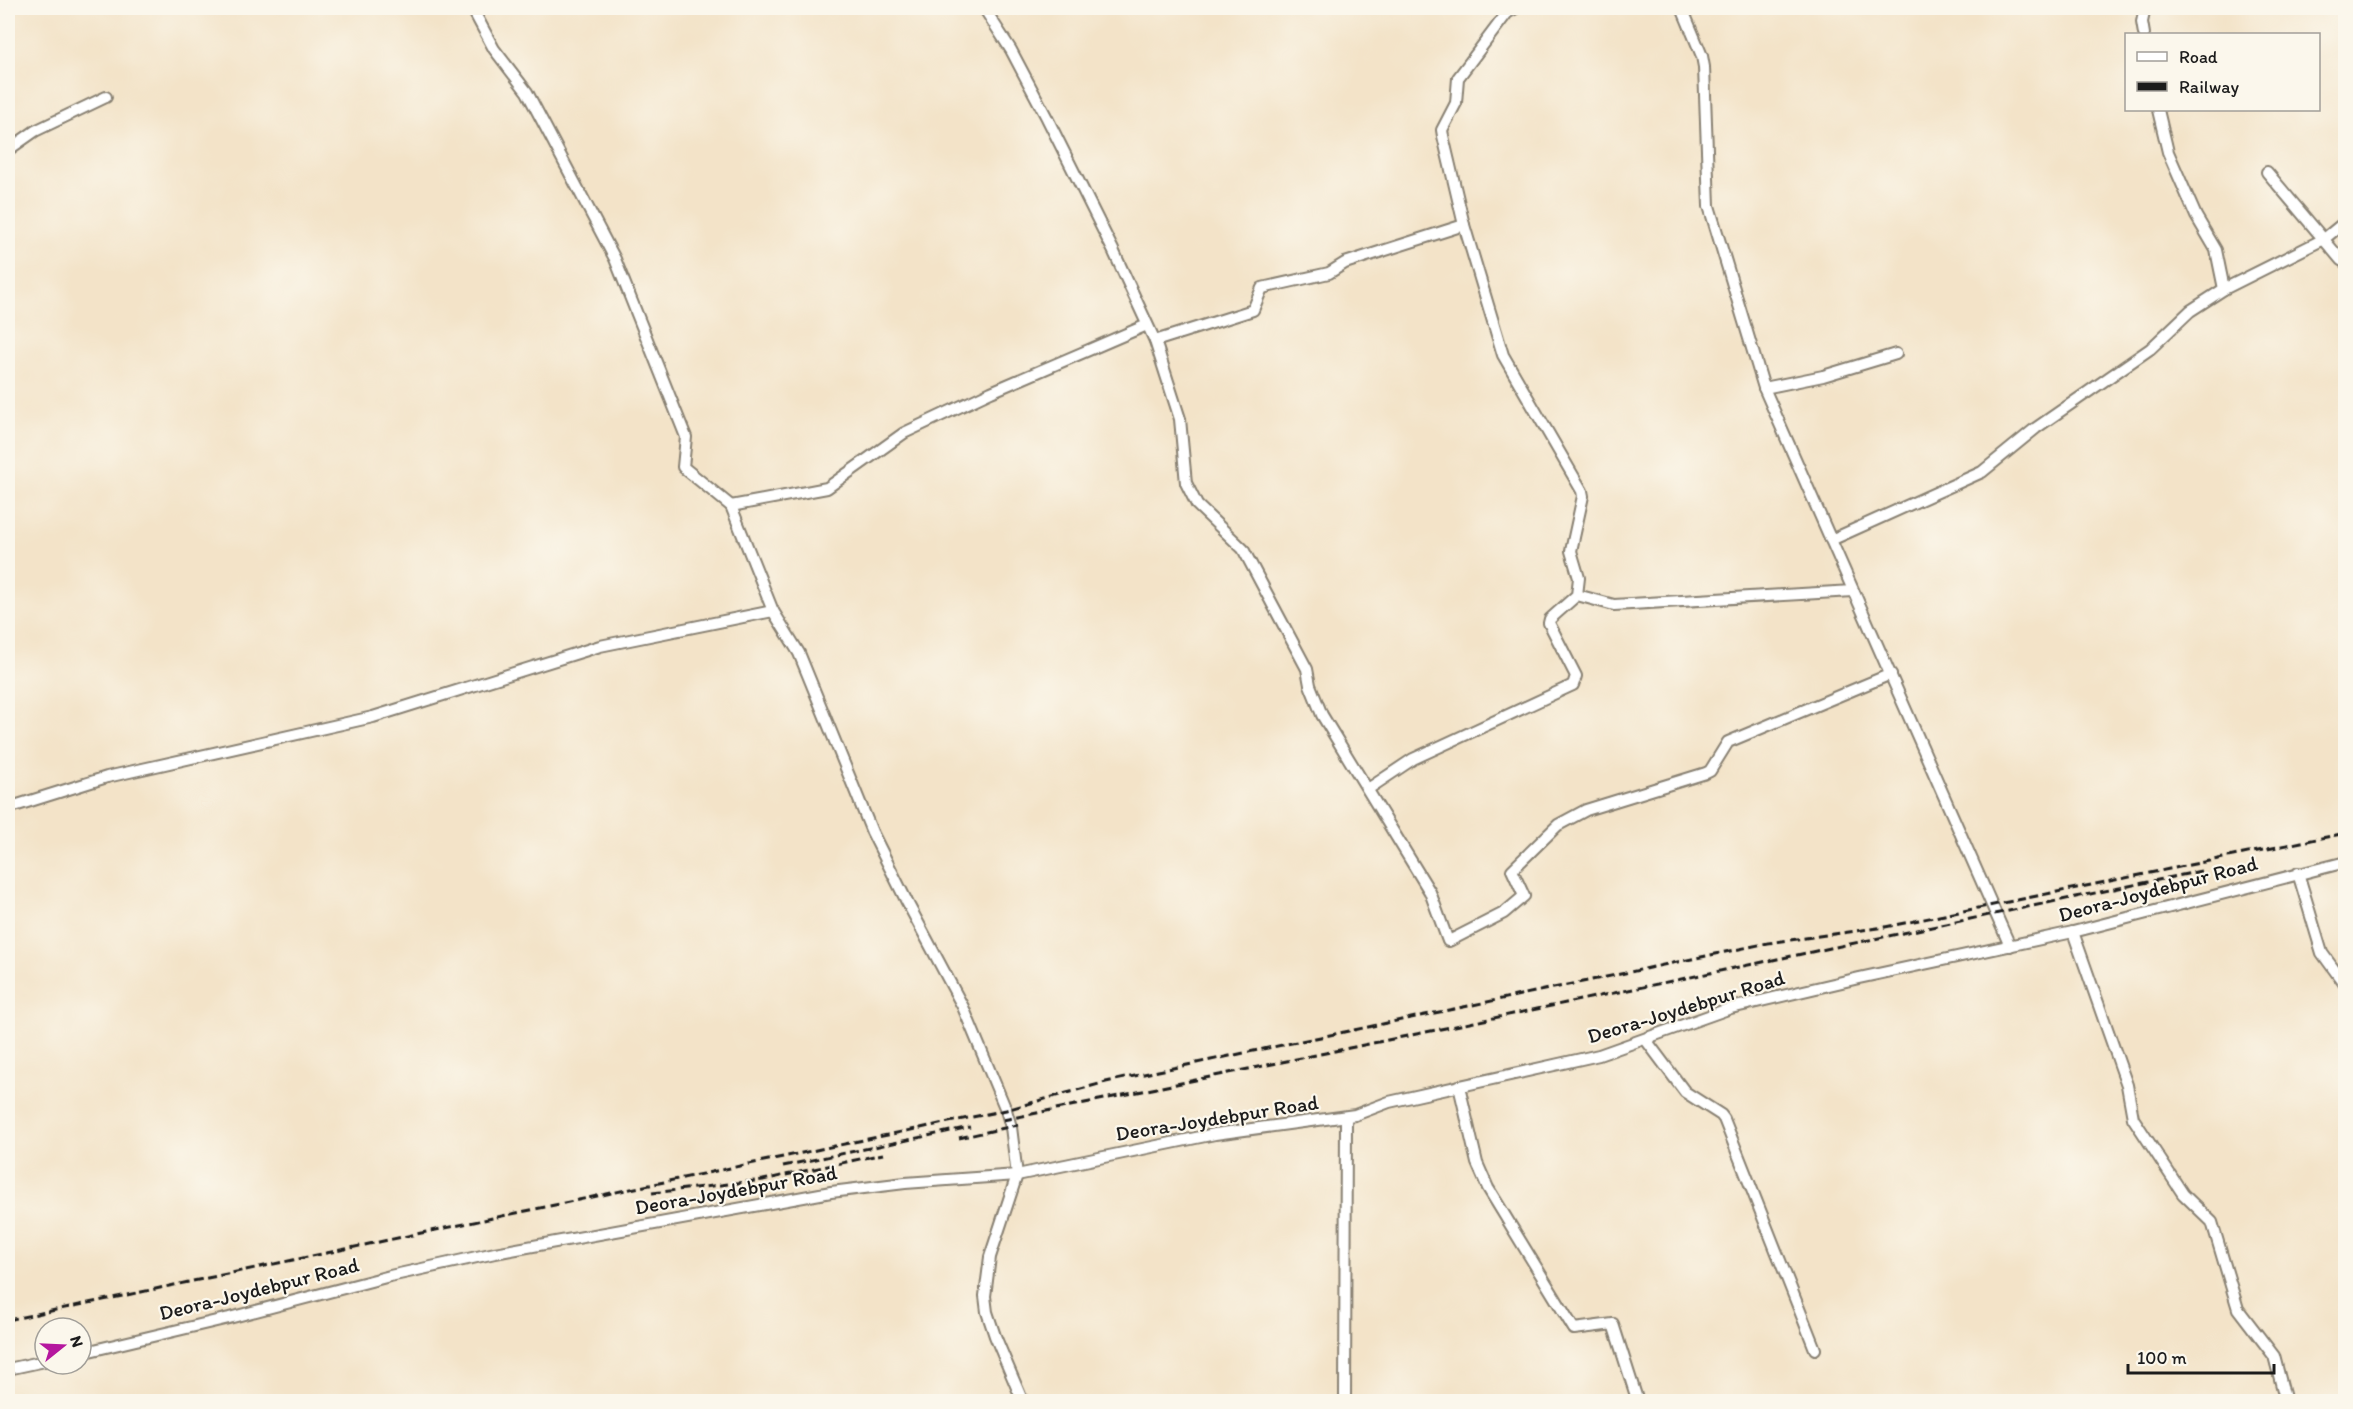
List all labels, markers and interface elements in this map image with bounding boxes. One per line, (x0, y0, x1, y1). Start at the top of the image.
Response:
legend (2125, 33, 2320, 111)
text: Road (2179, 46, 2218, 68)
text: Railway (2179, 76, 2240, 98)
street label: Deora-Joydebpur Road (2056, 850, 2261, 927)
street label: Deora-Joydebpur Road (1584, 964, 1788, 1048)
street label: Deora-Joydebpur Road (1114, 1089, 1321, 1146)
street label: Deora-Joydebpur Road (633, 1159, 840, 1220)
street label: Deora-Joydebpur Road (156, 1251, 362, 1325)
north arrow (33, 1316, 93, 1376)
text: N (66, 1333, 87, 1350)
scale bar (2128, 1337, 2274, 1375)
text: 100 m (2137, 1347, 2187, 1369)

